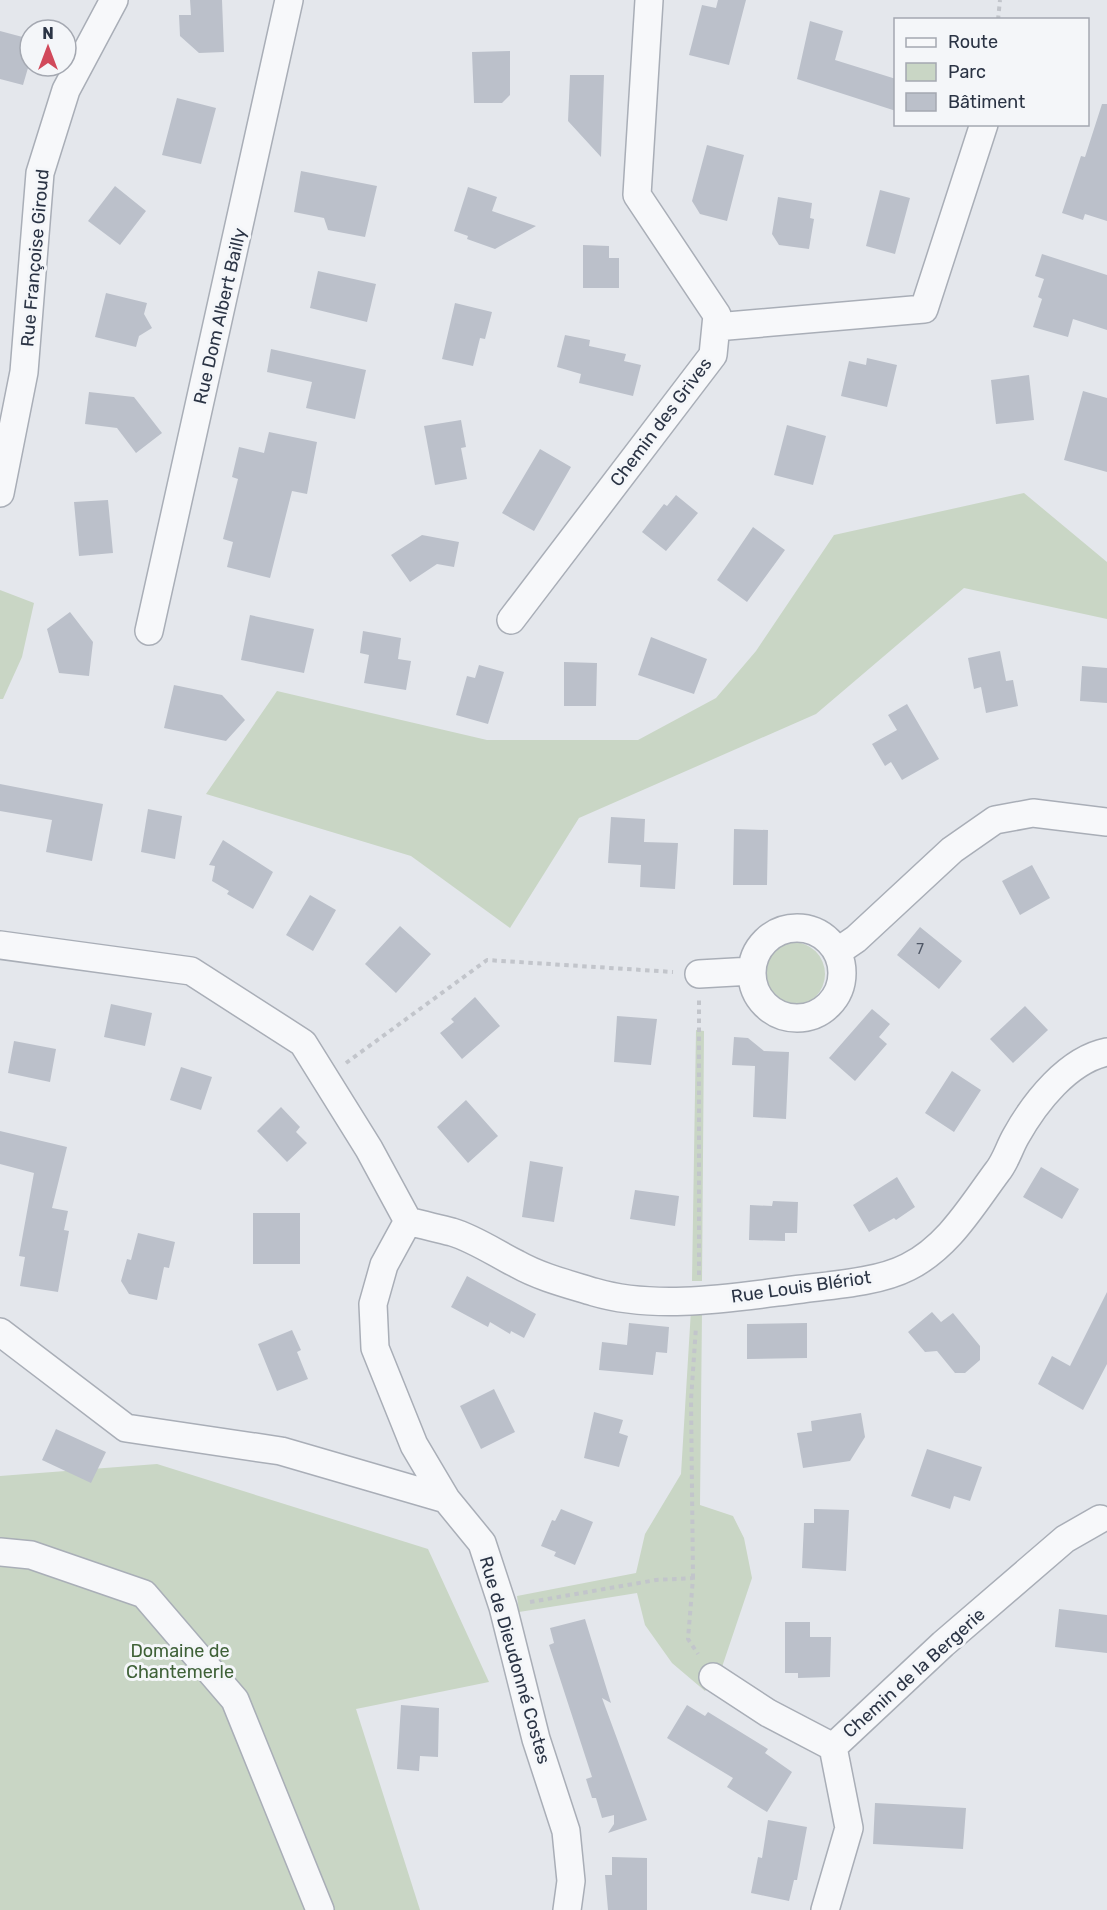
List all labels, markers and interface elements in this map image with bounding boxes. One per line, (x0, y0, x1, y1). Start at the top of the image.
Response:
north arrow (18, 18, 78, 78)
legend (894, 18, 1089, 126)
text: N (42, 24, 54, 43)
text: Route (948, 31, 998, 53)
text: Parc (948, 61, 986, 83)
text: Bâtiment (948, 91, 1025, 113)
street label: Rue Françoise Giroud (16, 168, 54, 348)
street label: Rue Dom Albert Bailly (189, 226, 251, 406)
street label: Chemin des Grives (605, 353, 717, 491)
house number: 7 (916, 940, 924, 958)
street label: Rue Louis Blériot (730, 1266, 872, 1308)
street label: Rue de Dieudonné Costes (475, 1554, 555, 1766)
street label: Chemin de la Bergerie (838, 1603, 990, 1743)
park label: Domaine de Chantemerle (126, 1640, 234, 1683)

